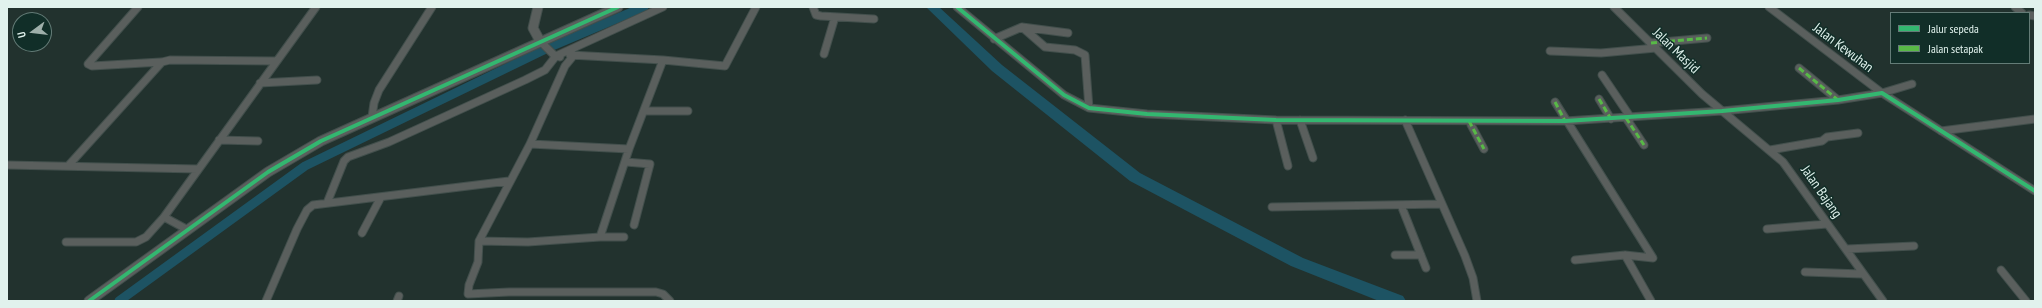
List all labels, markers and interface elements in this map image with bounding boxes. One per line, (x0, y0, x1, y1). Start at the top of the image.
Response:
north arrow (12, 12, 52, 52)
legend (1890, 12, 2030, 64)
street label: Jalan Kewuhan (1810, 20, 1876, 76)
text: Jalur sepeda (1928, 21, 1979, 36)
street label: Jalan Masjid (1649, 25, 1703, 77)
text: U (14, 30, 29, 39)
text: Jalan setapak (1928, 41, 1983, 56)
street label: Jalan Bajang (1797, 163, 1845, 221)

